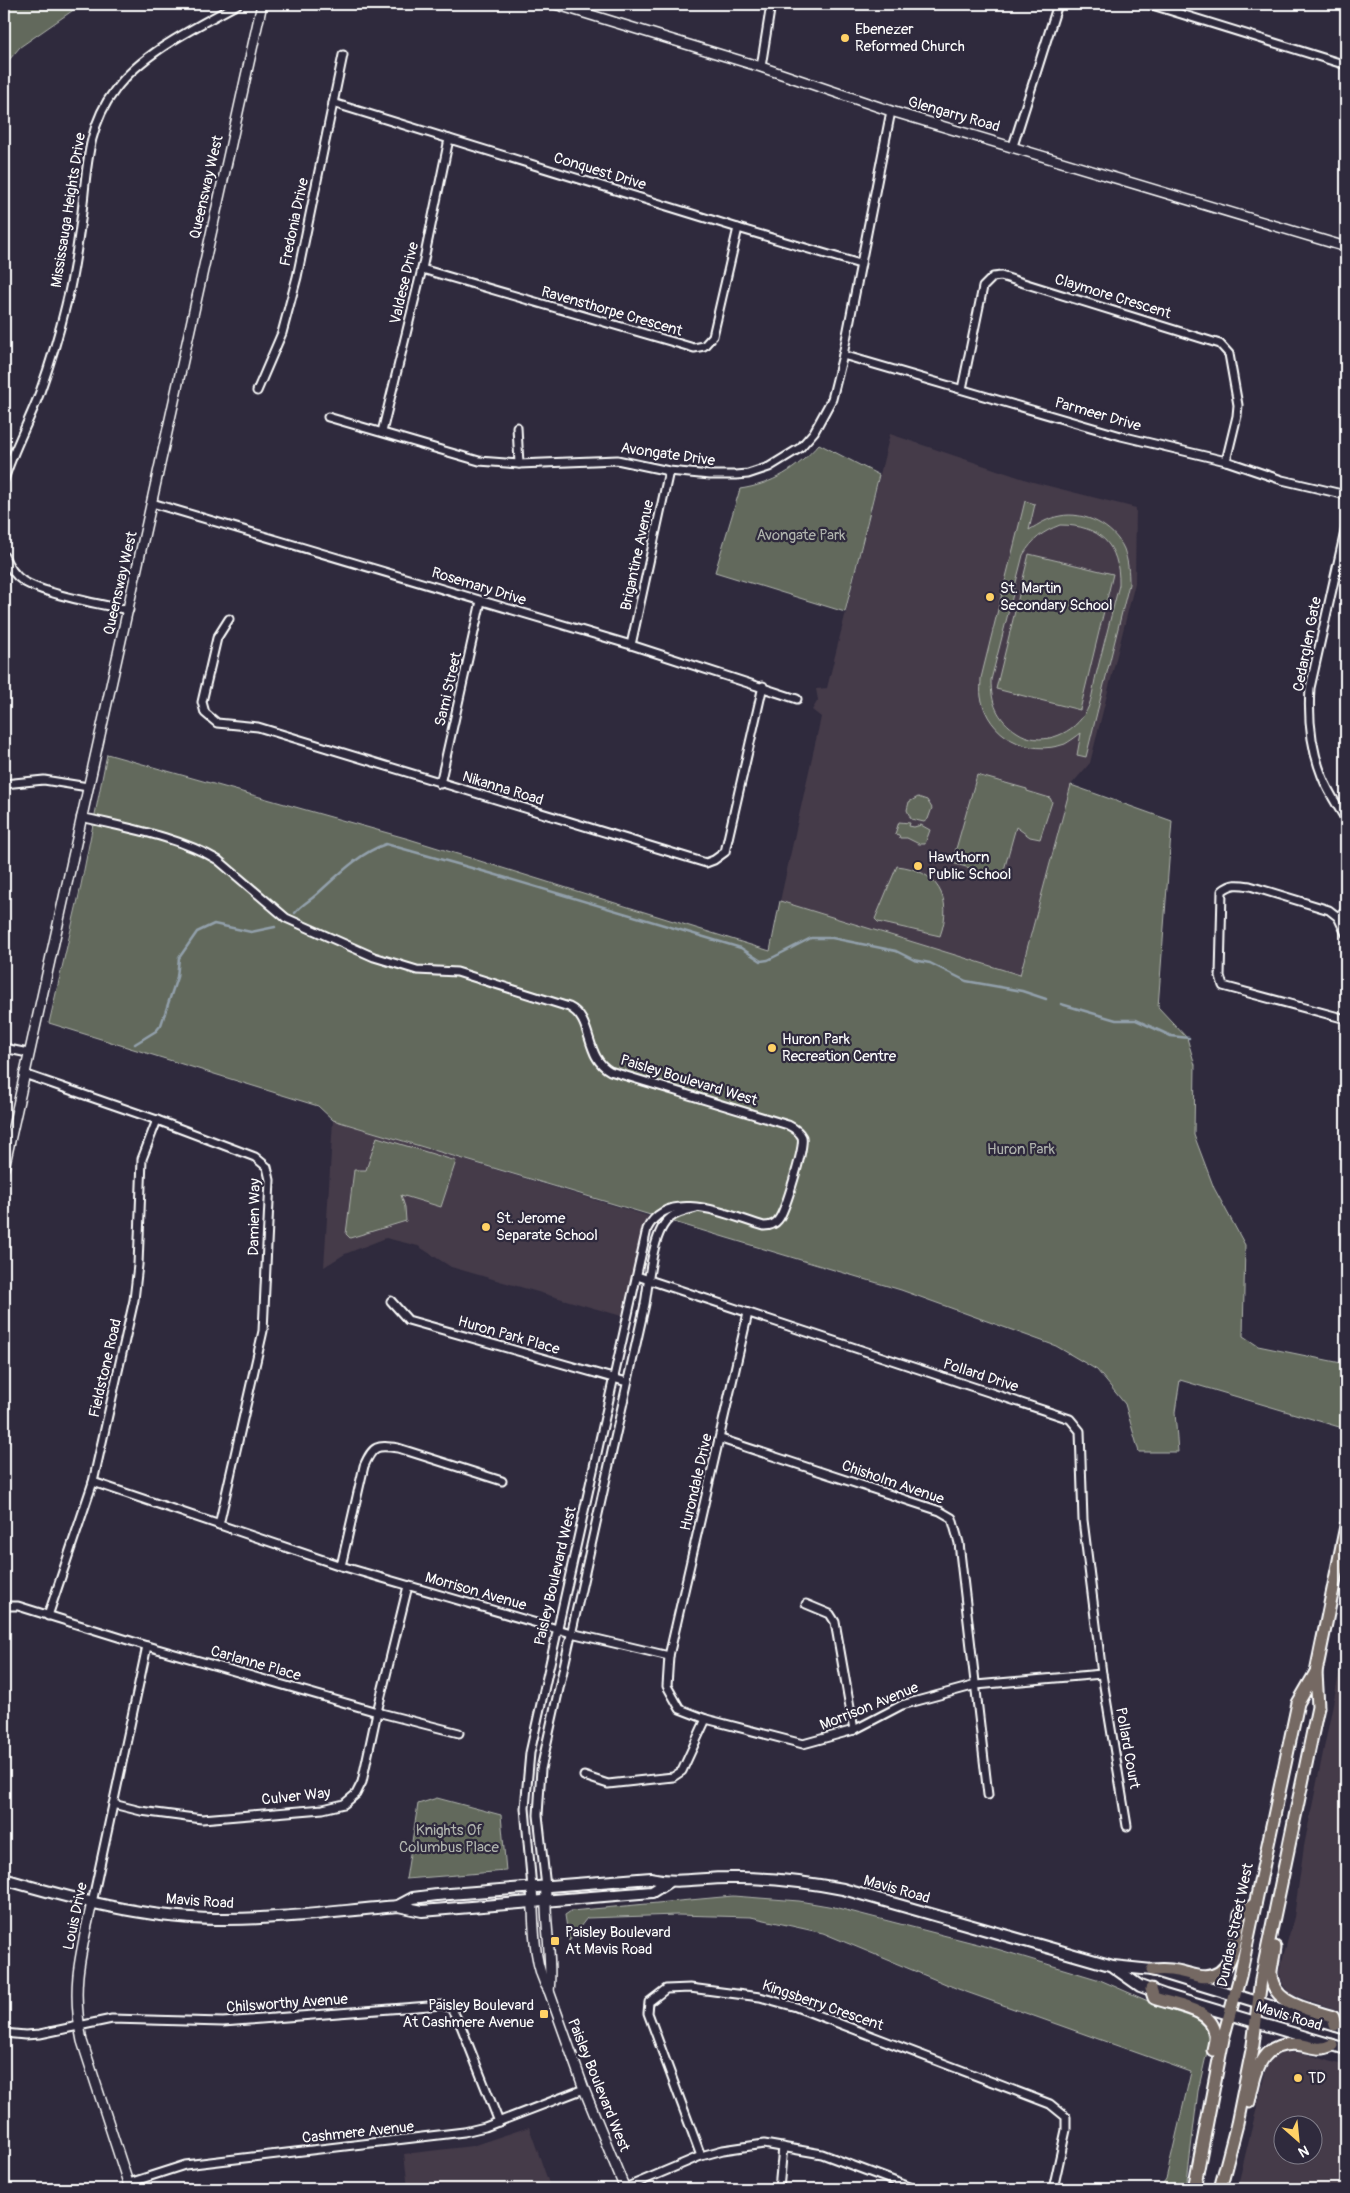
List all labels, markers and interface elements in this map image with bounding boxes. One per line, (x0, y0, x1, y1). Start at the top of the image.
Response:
place label: Ebenezer Reformed Church (855, 20, 965, 56)
marker: Ebenezer Reformed Church (839, 32, 851, 44)
street label: Glengarry Road (906, 92, 1002, 137)
street label: Mississauga Heights Drive (47, 131, 90, 289)
street label: Queensway West (185, 132, 228, 241)
street label: Conquest Drive (551, 148, 649, 195)
street label: Fredonia Drive (276, 176, 313, 268)
street label: Valdese Drive (386, 240, 423, 326)
street label: Claymore Crescent (1052, 270, 1174, 324)
street label: Ravensthorpe Crescent (539, 282, 686, 341)
street label: Parmeer Drive (1053, 393, 1144, 436)
street label: Avongate Drive (620, 438, 717, 471)
street label: Brigantine Avenue (616, 497, 659, 612)
park label: Avongate Park (756, 526, 846, 545)
street label: Queensway West (99, 528, 142, 637)
street label: Rosemary Drive (429, 563, 529, 610)
place label: St. Martin Secondary School (1000, 579, 1113, 615)
marker: St. Martin Secondary School (984, 591, 996, 603)
street label: Cedarglen Gate (1289, 594, 1326, 693)
street label: Sami Street (431, 649, 466, 728)
street label: Nikanna Road (460, 767, 546, 810)
place label: Hawthorn Public School (928, 848, 1011, 884)
marker: Hawthorn Public School (912, 860, 924, 872)
place label: Huron Park Recreation Centre (782, 1030, 897, 1066)
marker: Huron Park Recreation Centre (766, 1042, 778, 1054)
street label: Paisley Boulevard West (618, 1051, 760, 1111)
park label: Huron Park (987, 1140, 1056, 1159)
street label: Damien Way (244, 1178, 265, 1256)
place label: St. Jerome Separate School (496, 1209, 598, 1245)
marker: St. Jerome Separate School (480, 1221, 492, 1233)
street label: Huron Park Place (456, 1312, 563, 1359)
street label: Fieldstone Road (85, 1317, 126, 1419)
street label: Pollard Drive (941, 1354, 1022, 1397)
street label: Hurondale Drive (676, 1431, 717, 1533)
street label: Chisholm Avenue (839, 1456, 947, 1509)
street label: Paisley Boulevard West (530, 1504, 581, 1647)
street label: Morrison Avenue (423, 1568, 529, 1615)
street label: Carlanne Place (208, 1642, 304, 1686)
street label: Morrison Avenue (817, 1678, 922, 1735)
street label: Pollard Court (1111, 1706, 1144, 1791)
street label: Culver Way (261, 1783, 332, 1810)
park label: Knights Of Columbus Place (399, 1821, 500, 1857)
street label: Dundas Street West (1213, 1860, 1258, 1989)
street label: Mavis Road (861, 1871, 932, 1908)
street label: Louis Drive (59, 1880, 92, 1952)
street label: Mavis Road (165, 1890, 235, 1913)
place label: Paisley Boulevard At Mavis Road (565, 1923, 671, 1959)
marker: Paisley Boulevard At Mavis Road (549, 1935, 561, 1947)
street label: Kingsberry Crescent (760, 1976, 887, 2035)
street label: Chilsworthy Avenue (226, 1990, 349, 2017)
place label: Paisley Boulevard At Cashmere Avenue (402, 1996, 535, 2032)
street label: Mavis Road (1253, 1997, 1324, 2036)
marker: Paisley Boulevard At Cashmere Avenue (538, 2008, 550, 2020)
street label: Paisley Boulevard West (563, 2016, 634, 2155)
place label: TD (1308, 2069, 1326, 2088)
marker: TD (1292, 2072, 1304, 2084)
north arrow (1272, 2116, 1322, 2166)
street label: Cashmere Avenue (301, 2117, 416, 2148)
text: N (1296, 2141, 1312, 2161)

